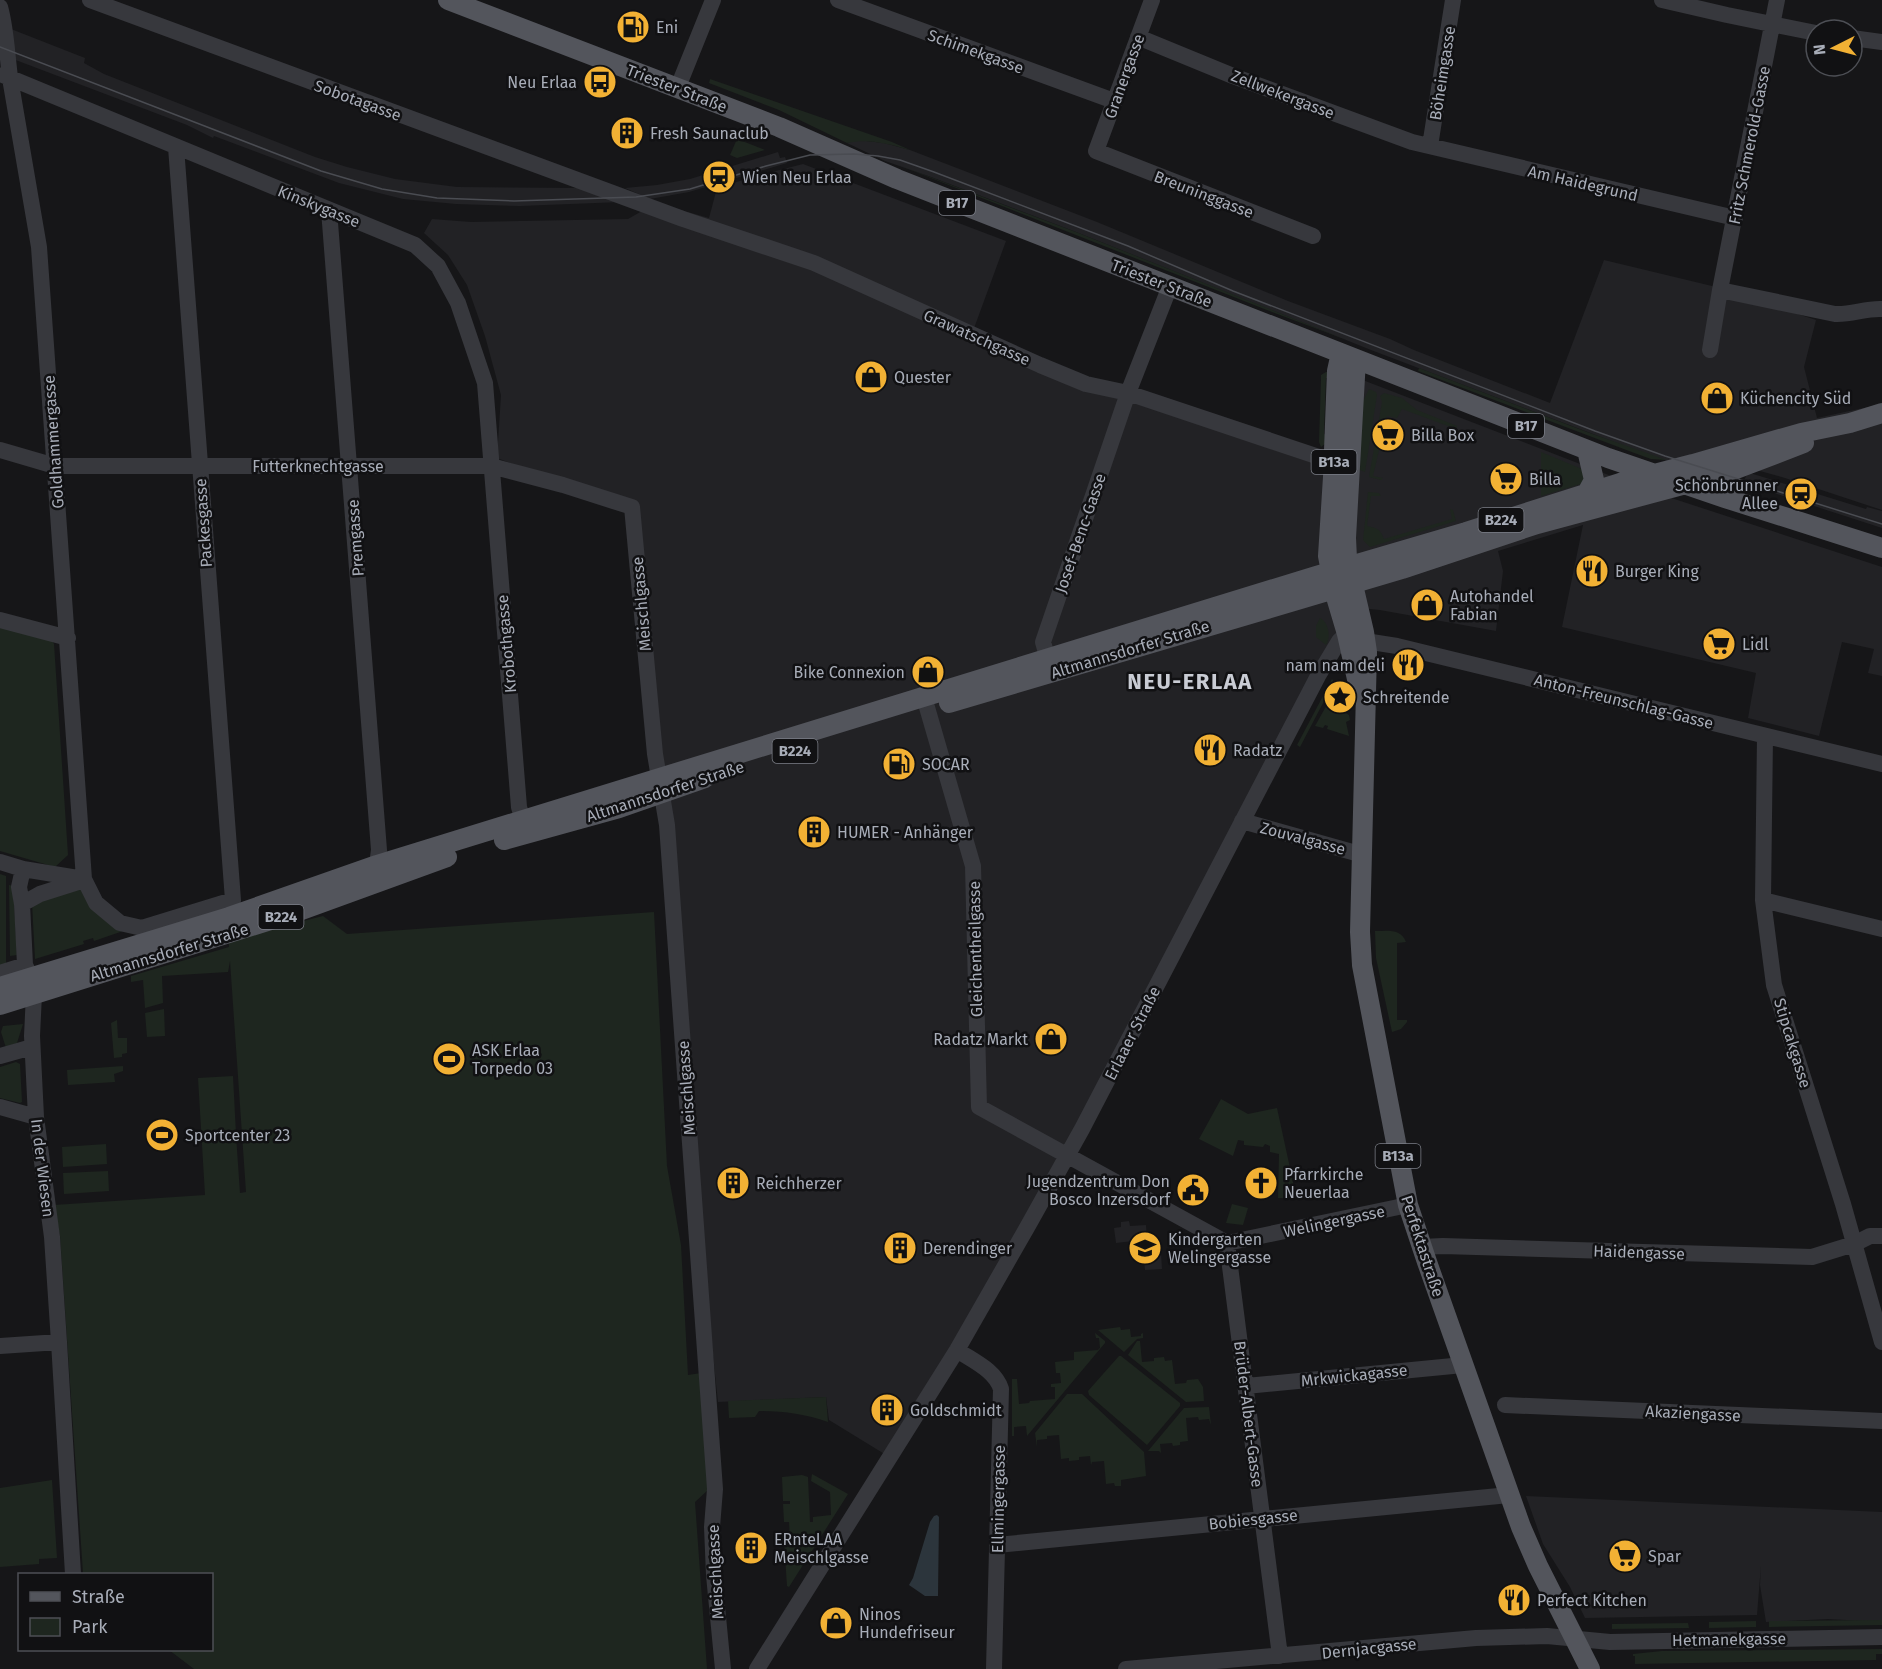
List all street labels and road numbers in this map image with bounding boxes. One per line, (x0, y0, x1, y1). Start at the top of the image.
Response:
street label: Böheimgasse (1426, 24, 1459, 122)
street label: Schimekgasse (925, 25, 1026, 78)
street label: Granergasse (1100, 31, 1149, 121)
street label: Triester Straße (624, 61, 730, 116)
street label: Fritz Schmerold-Gasse (1725, 64, 1774, 226)
street label: Zellwekergasse (1229, 66, 1337, 123)
street label: Sobotagasse (312, 76, 404, 125)
street label: Am Haidegrund (1526, 162, 1640, 205)
street label: Breuninggasse (1151, 167, 1256, 222)
street label: Kinskygasse (275, 181, 363, 232)
road number: B17 (939, 191, 975, 215)
street label: Triester Straße (1109, 256, 1215, 311)
street label: Grawatschgasse (921, 305, 1033, 369)
street label: Goldhammergasse (39, 375, 68, 509)
road number: B17 (1508, 414, 1544, 438)
road number: B13a (1312, 450, 1356, 474)
street label: Futterknechtgasse (252, 457, 384, 476)
street label: Josef-Benc-Gasse (1051, 471, 1110, 595)
street label: Packesgasse (191, 478, 216, 568)
street label: Premgasse (343, 499, 368, 577)
road number: B224 (1478, 508, 1524, 532)
street label: Meischlgasse (628, 556, 655, 652)
street label: Krobothgasse (493, 594, 520, 694)
street label: Altmannsdorfer Straße (1049, 616, 1212, 683)
street label: Anton-Freunschlag-Gasse (1532, 670, 1715, 733)
road number: B224 (772, 739, 818, 763)
street label: Altmannsdorfer Straße (584, 757, 746, 826)
street label: Zouvalgasse (1258, 818, 1348, 859)
street label: Gleichentheilgasse (965, 881, 986, 1017)
road number: B224 (258, 905, 304, 929)
street label: Altmannsdorfer Straße (88, 919, 251, 986)
street label: Erlaaer Straße (1101, 983, 1164, 1083)
street label: Stipcakgasse (1770, 996, 1815, 1090)
street label: Meischlgasse (674, 1040, 699, 1136)
street label: In der Wiesen (27, 1118, 58, 1218)
road number: B13a (1376, 1144, 1420, 1168)
street label: Perfektastraße (1397, 1193, 1448, 1299)
street label: Welingergasse (1282, 1201, 1387, 1242)
street label: Haidengasse (1593, 1241, 1685, 1264)
street label: Brüder-Albert-Gasse (1230, 1340, 1267, 1488)
street label: Mrkwickagasse (1300, 1360, 1408, 1391)
street label: Akaziengasse (1645, 1402, 1741, 1425)
street label: Ellmingergasse (988, 1445, 1009, 1553)
street label: Bobiesgasse (1208, 1505, 1298, 1534)
street label: Meischlgasse (704, 1524, 727, 1620)
street label: Hetmanekgasse (1672, 1629, 1786, 1650)
street label: Dernjacgasse (1321, 1634, 1417, 1663)

